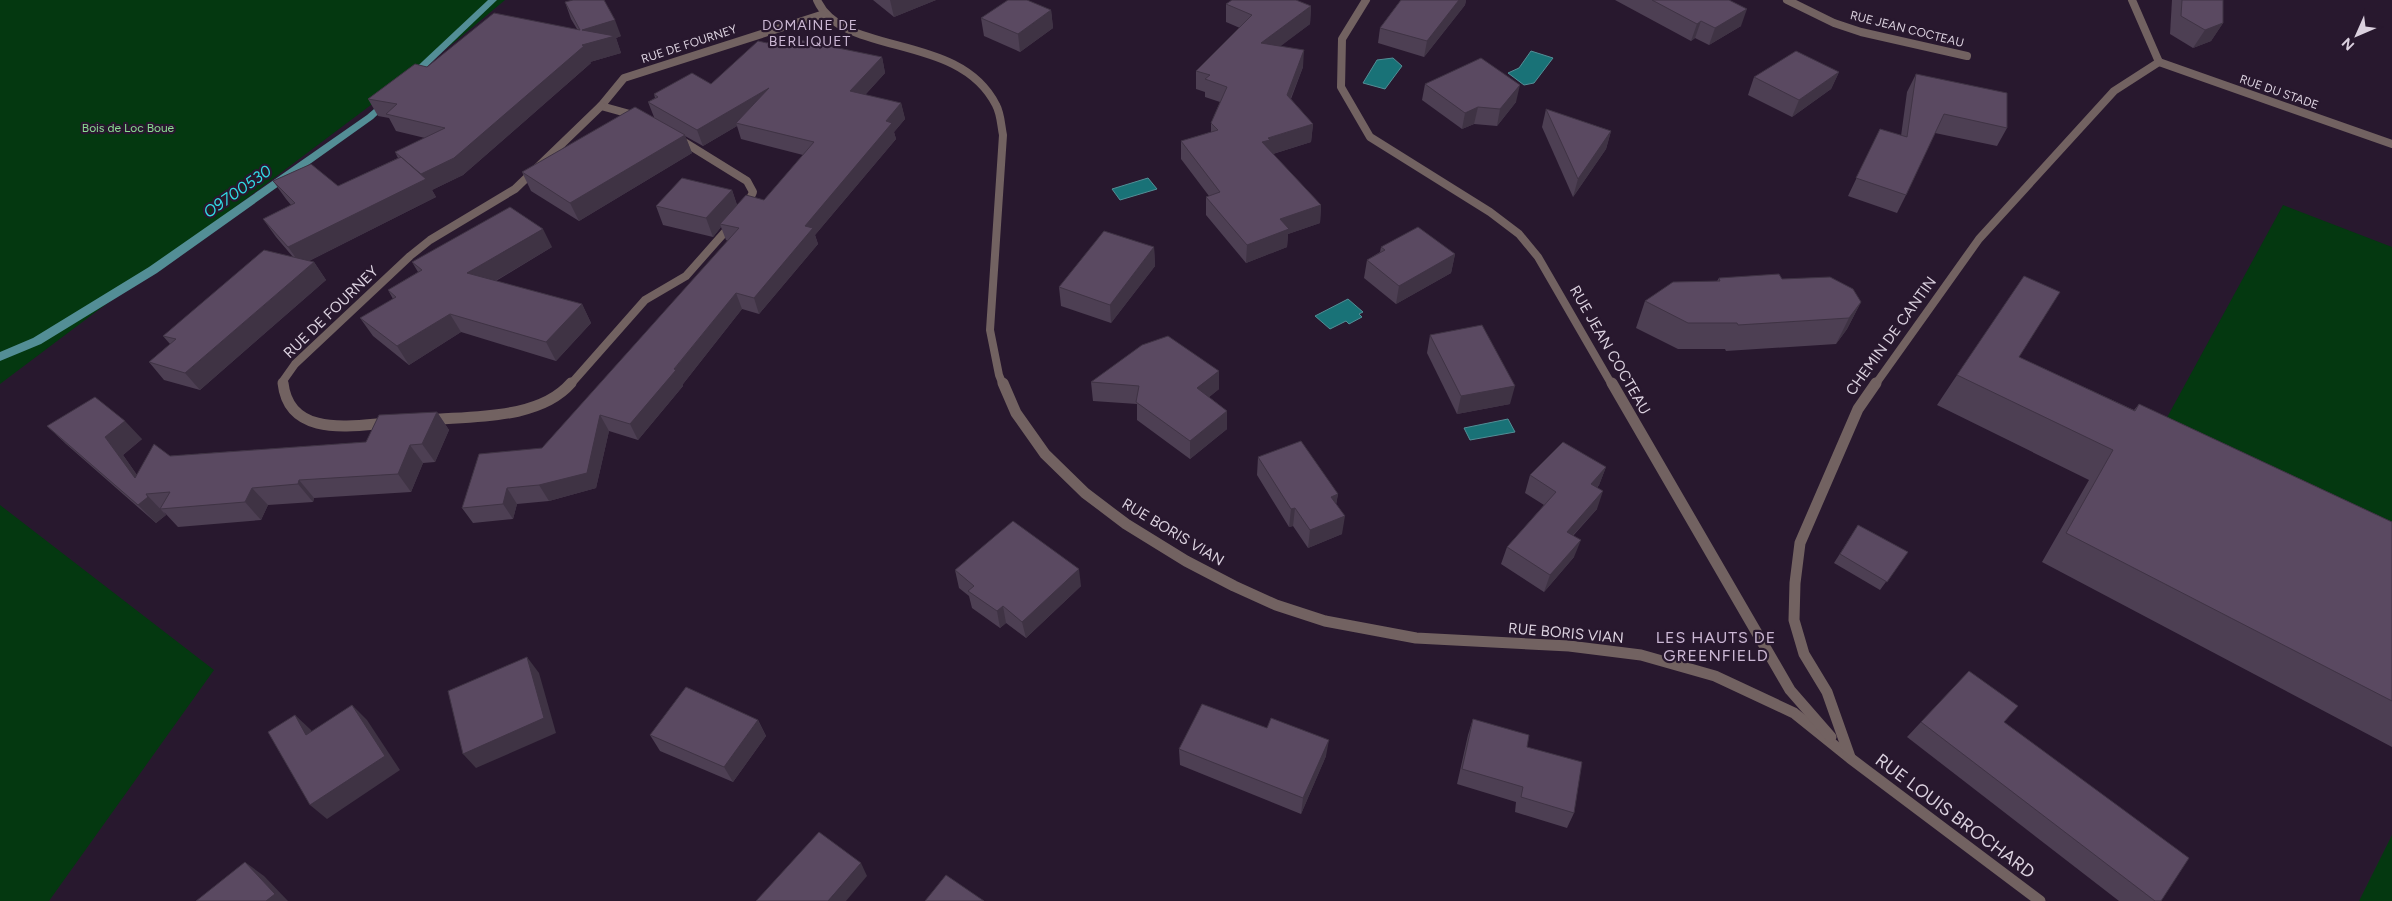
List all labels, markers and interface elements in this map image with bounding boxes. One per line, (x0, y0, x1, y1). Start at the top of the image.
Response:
street label: RUE JEAN COCTEAU (1849, 8, 1965, 50)
north arrow (2332, 10, 2382, 60)
district label: DOMAINE DE BERLIQUET (762, 17, 858, 50)
street label: RUE DE FOURNEY (639, 22, 739, 66)
text: N (2338, 34, 2358, 54)
street label: RUE DU STADE (2238, 72, 2320, 112)
park label: Bois de Loc Boue (82, 121, 175, 135)
water label: O9700530 (200, 161, 275, 222)
street label: RUE DE FOURNEY (280, 262, 382, 362)
street label: CHEMIN DE CANTIN (1842, 273, 1940, 399)
street label: RUE JEAN COCTEAU (1566, 282, 1654, 418)
street label: RUE BORIS VIAN (1119, 494, 1227, 570)
street label: RUE BORIS VIAN (1507, 619, 1625, 647)
district label: LES HAUTS DE GREENFIELD (1656, 628, 1776, 665)
street label: RUE LOUIS BROCHARD (1871, 749, 2039, 883)

